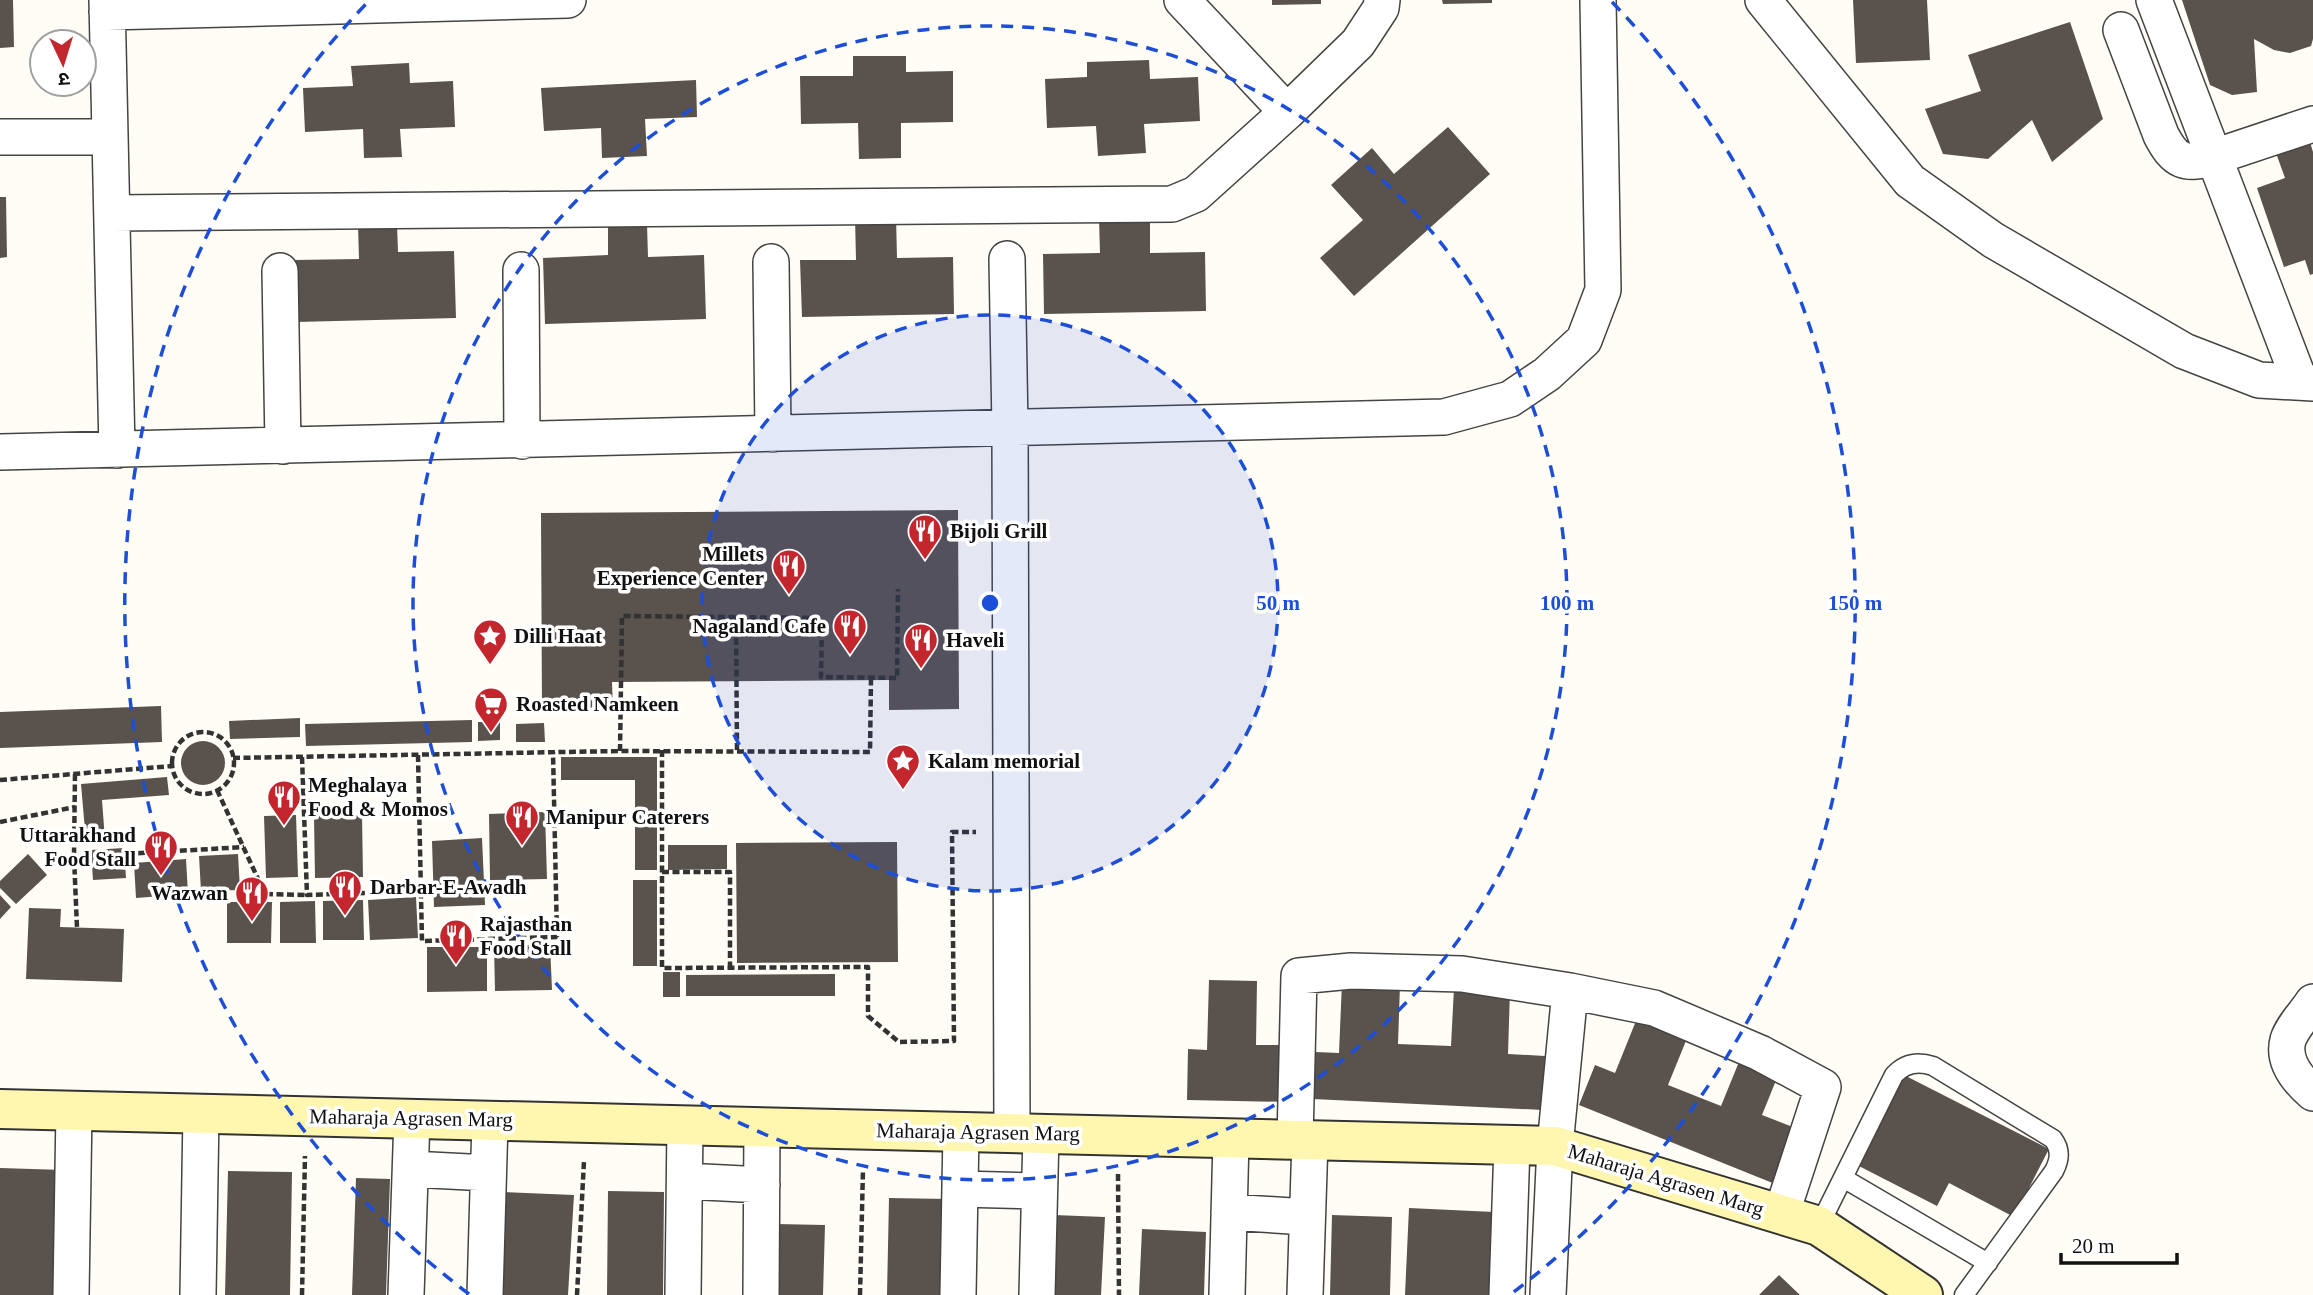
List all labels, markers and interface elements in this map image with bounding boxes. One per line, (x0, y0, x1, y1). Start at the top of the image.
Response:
north arrow (28, 28, 98, 98)
text: उ (57, 69, 70, 90)
restaurant icon: Bijoli Grill (906, 512, 944, 561)
place label: Bijoli Grill (950, 519, 1048, 543)
place label: Millets Experience Center (597, 542, 764, 590)
restaurant icon: Millets Experience Center (770, 547, 808, 596)
centre of rings (978, 591, 1002, 615)
text: 50 m (1256, 591, 1300, 615)
text: 100 m (1540, 591, 1595, 615)
text: 150 m (1828, 591, 1883, 615)
restaurant icon: Nagaland Cafe (831, 607, 869, 656)
place label: Nagaland Cafe (692, 614, 826, 638)
place icon: Dilli Haat (471, 617, 509, 666)
restaurant icon: Haveli (902, 621, 940, 670)
place label: Dilli Haat (514, 624, 602, 648)
place label: Haveli (946, 628, 1004, 652)
supermarket icon: Roasted Namkeen (472, 685, 510, 734)
place label: Roasted Namkeen (516, 692, 679, 716)
place icon: Kalam memorial (884, 742, 922, 791)
place label: Kalam memorial (928, 749, 1080, 773)
place label: Meghalaya Food & Momos (308, 773, 448, 821)
restaurant icon: Meghalaya Food & Momos (265, 778, 303, 827)
restaurant icon: Manipur Caterers (503, 798, 541, 847)
place label: Manipur Caterers (546, 805, 709, 829)
place label: Uttarakhand Food Stall (19, 823, 136, 871)
restaurant icon: Uttarakhand Food Stall (142, 828, 180, 877)
restaurant icon: Darbar-E-Awadh (326, 868, 364, 917)
restaurant icon: Wazwan (233, 874, 271, 923)
place label: Darbar-E-Awadh (370, 875, 527, 899)
place label: Wazwan (151, 881, 228, 905)
place label: Rajasthan Food Stall (480, 912, 573, 960)
restaurant icon: Rajasthan Food Stall (437, 917, 475, 966)
street label: Maharaja Agrasen Marg (309, 1104, 514, 1132)
street label: Maharaja Agrasen Marg (876, 1118, 1081, 1146)
street label: Maharaja Agrasen Marg (1565, 1139, 1767, 1221)
scale bar (2061, 1222, 2176, 1266)
text: 20 m (2072, 1234, 2115, 1258)

